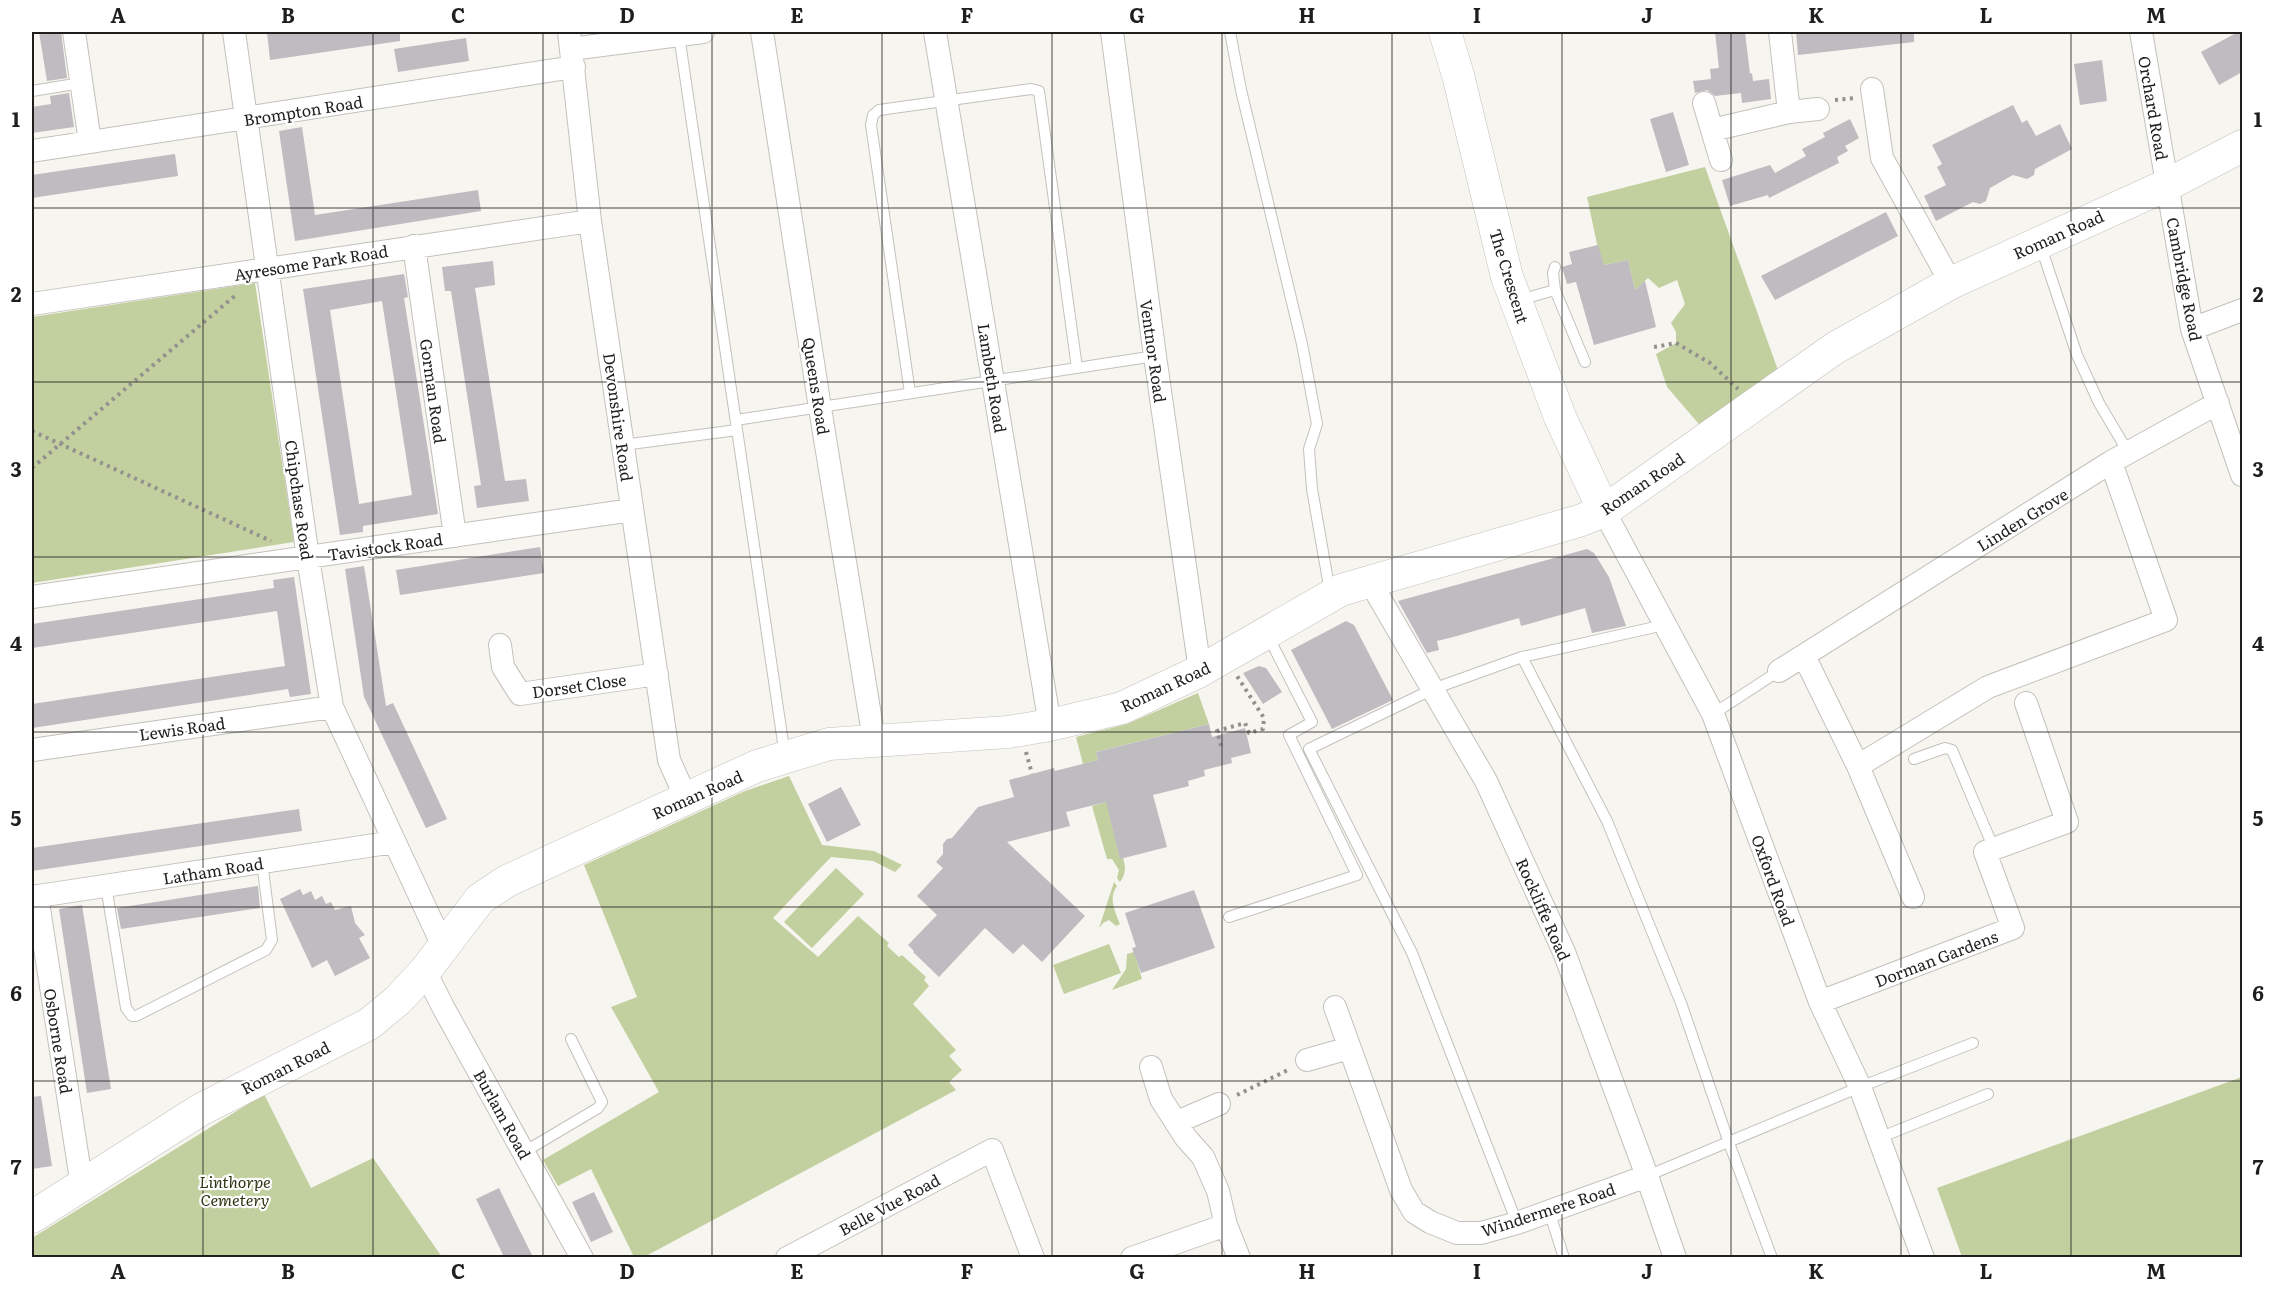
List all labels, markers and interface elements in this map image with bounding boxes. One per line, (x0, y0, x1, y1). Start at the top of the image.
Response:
text: A (110, 0, 126, 29)
text: B (281, 0, 295, 29)
text: C (451, 0, 465, 29)
text: D (619, 0, 635, 29)
text: E (790, 0, 804, 29)
text: F (961, 0, 974, 29)
text: G (1129, 0, 1145, 29)
text: H (1299, 0, 1315, 29)
text: I (1473, 0, 1481, 29)
text: J (1641, 0, 1653, 29)
text: K (1808, 0, 1824, 29)
text: L (1980, 0, 1993, 29)
text: M (2146, 0, 2166, 29)
street label: Orchard Road (2133, 54, 2175, 162)
street label: Brompton Road (242, 89, 365, 131)
text: 1 (12, 103, 20, 133)
text: 1 (2254, 103, 2262, 133)
street label: Roman Road (2009, 203, 2107, 265)
street label: Cambridge Road (2161, 215, 2209, 343)
street label: The Crescent (1484, 226, 1536, 327)
street label: Ayresome Park Road (232, 238, 390, 286)
text: 2 (11, 278, 22, 308)
text: 2 (2253, 278, 2264, 308)
street label: Ventnor Road (1135, 298, 1173, 404)
street label: Lambeth Road (973, 322, 1014, 435)
street label: Queens Road (797, 336, 837, 437)
street label: Gorman Road (415, 337, 453, 445)
street label: Devonshire Road (598, 351, 640, 483)
street label: Chipchase Road (280, 438, 320, 562)
street label: Roman Road (1595, 446, 1689, 520)
text: 3 (10, 453, 22, 483)
text: 3 (2252, 453, 2264, 483)
street label: Linden Grove (1972, 481, 2072, 557)
street label: Tavistock Road (326, 526, 444, 566)
text: 4 (10, 627, 22, 657)
text: 4 (2252, 627, 2264, 657)
street label: Roman Road (1116, 655, 1214, 717)
street label: Dorset Close (530, 667, 628, 703)
street label: Lewis Road (137, 710, 227, 746)
street label: Roman Road (648, 763, 746, 825)
text: 5 (11, 802, 22, 832)
text: 5 (2253, 802, 2264, 832)
street label: Oxford Road (1746, 831, 1802, 929)
street label: Latham Road (161, 850, 265, 890)
street label: Rockliffe Road (1511, 854, 1578, 965)
street label: Dorman Gardens (1871, 923, 2001, 993)
text: 6 (10, 977, 22, 1007)
text: 6 (2252, 977, 2264, 1007)
street label: Osborne Road (39, 987, 79, 1096)
street label: Roman Road (236, 1034, 334, 1100)
street label: Burlam Road (468, 1065, 538, 1163)
text: 7 (11, 1151, 22, 1181)
text: 7 (2253, 1151, 2264, 1181)
street label: Belle Vue Road (834, 1167, 944, 1241)
park label: Linthorpe Cemetery (199, 1169, 271, 1211)
street label: Windermere Road (1478, 1176, 1618, 1242)
text: A (110, 1255, 126, 1285)
text: B (281, 1255, 295, 1285)
text: C (451, 1255, 465, 1285)
text: D (619, 1255, 635, 1285)
text: E (790, 1255, 804, 1285)
text: F (961, 1255, 974, 1285)
text: G (1129, 1255, 1145, 1285)
text: H (1299, 1255, 1315, 1285)
text: I (1473, 1255, 1481, 1285)
text: J (1641, 1255, 1653, 1285)
text: K (1808, 1255, 1824, 1285)
text: L (1980, 1255, 1993, 1285)
text: M (2146, 1255, 2166, 1285)

